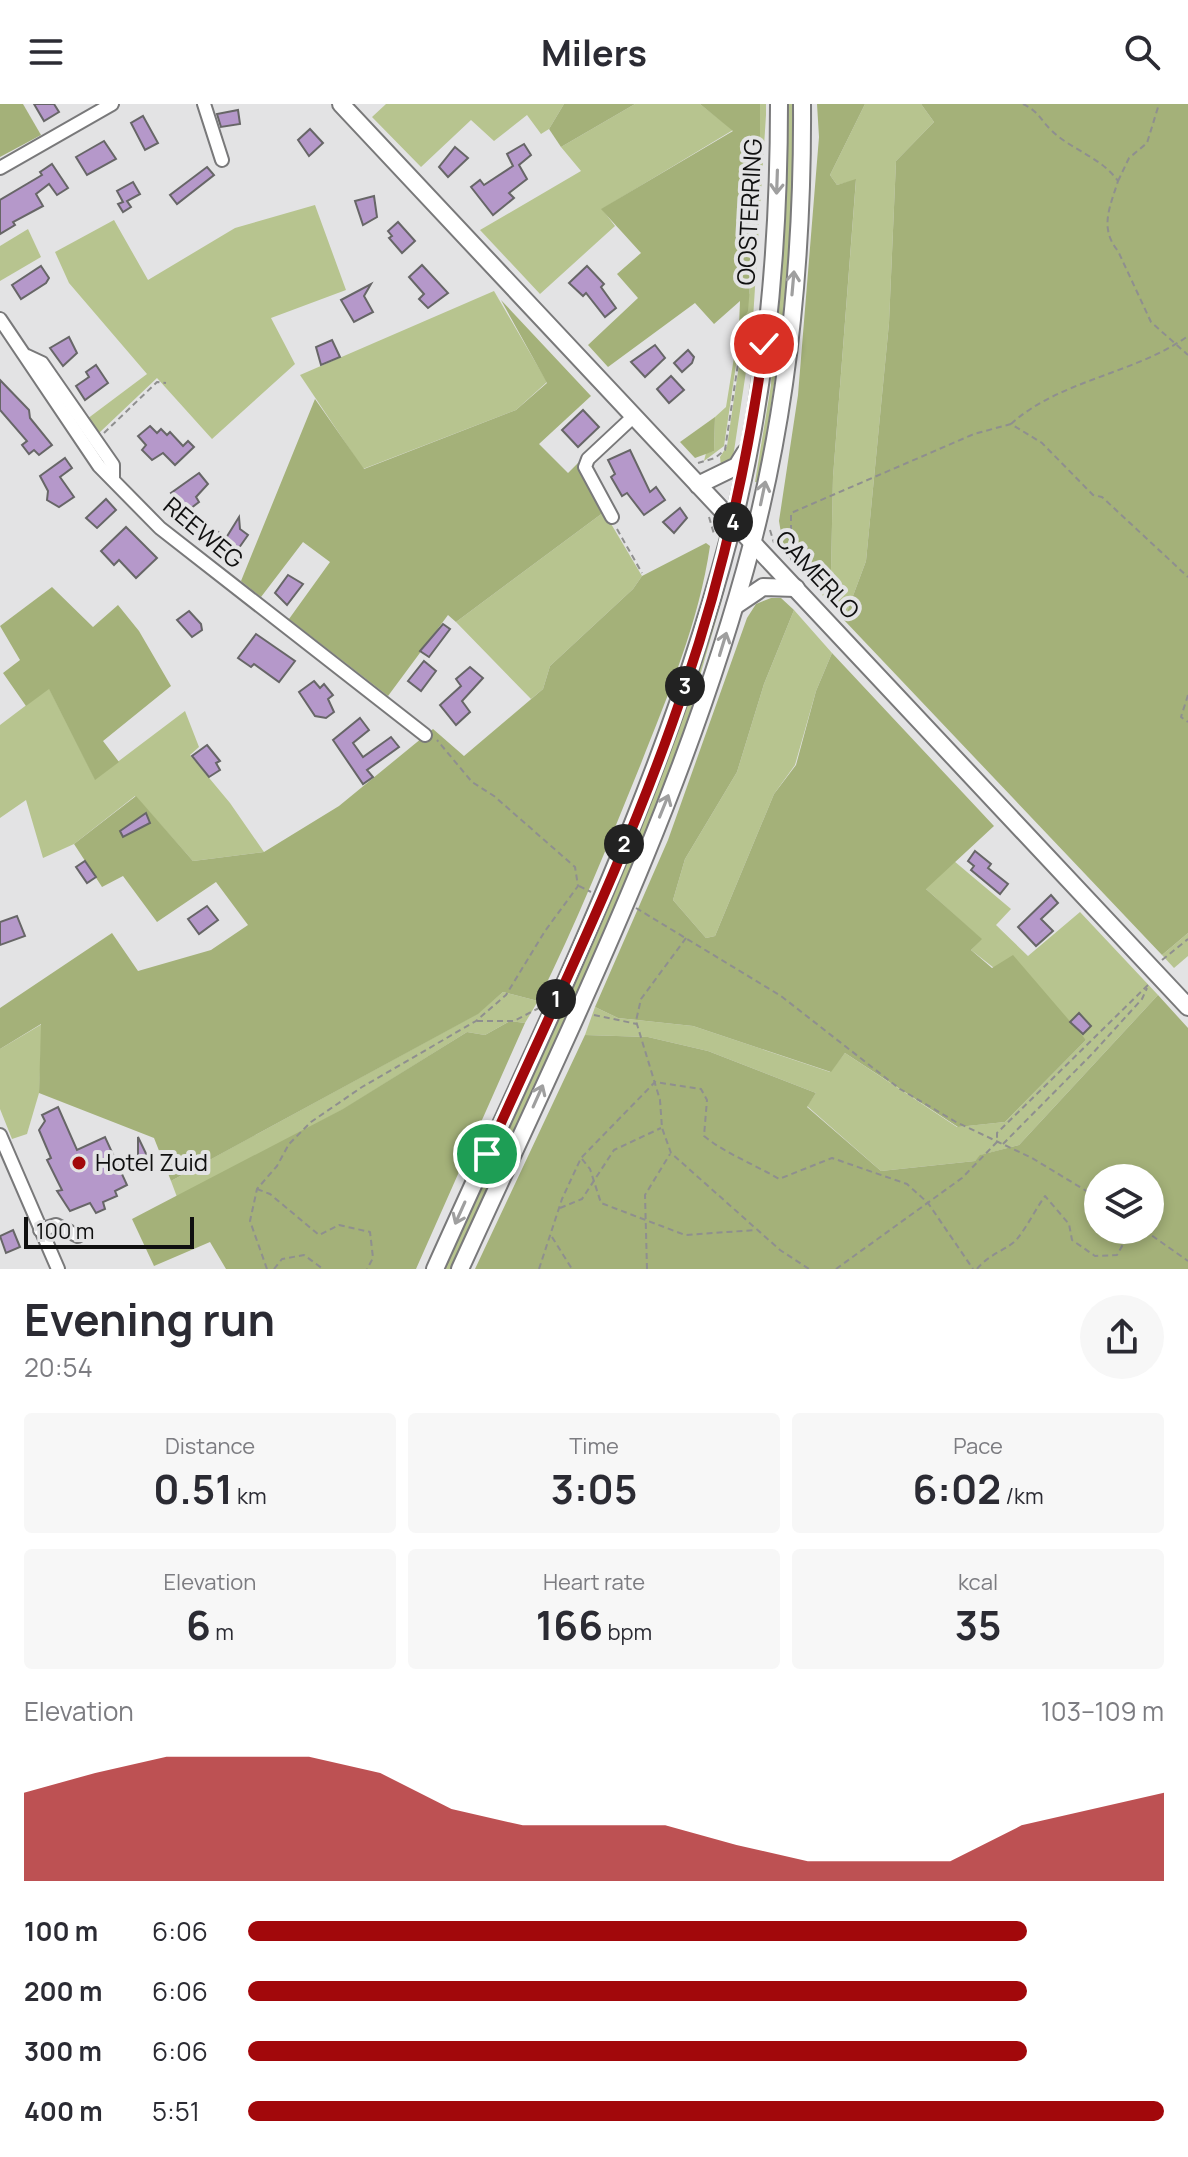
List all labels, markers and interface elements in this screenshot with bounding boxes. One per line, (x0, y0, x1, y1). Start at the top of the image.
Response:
text: Milers (541, 28, 647, 77)
icon: menu (24, 30, 68, 74)
icon: search (1120, 30, 1164, 74)
street label: OOSTERRING (728, 138, 769, 286)
one-way arrow (770, 168, 785, 195)
one-way arrow (786, 270, 801, 297)
pin (730, 310, 798, 378)
icon: check (742, 322, 786, 366)
one-way arrow (756, 480, 771, 506)
street label: REEWEG (157, 489, 251, 575)
pin: 4 (713, 502, 753, 542)
text: 4 (726, 507, 740, 537)
street label: CAMERLO (769, 522, 868, 625)
one-way arrow (716, 632, 731, 657)
pin: 3 (665, 666, 705, 706)
text: 3 (679, 671, 691, 701)
one-way arrow (658, 794, 673, 819)
pin: 2 (604, 824, 644, 864)
text: 2 (617, 829, 631, 859)
pin: 1 (536, 979, 576, 1019)
text: 1 (551, 984, 561, 1014)
one-way arrow (532, 1084, 547, 1109)
pin (453, 1120, 521, 1188)
icon: arrive (465, 1132, 509, 1176)
place label: Hotel Zuid (95, 1145, 208, 1178)
marker: Hotel Zuid (70, 1154, 88, 1172)
map controls (1084, 1164, 1164, 1244)
button: layers (1084, 1164, 1164, 1244)
one-way arrow (452, 1201, 467, 1225)
scale bar (24, 1213, 194, 1249)
text: 100 m (36, 1216, 94, 1246)
text: Evening run (24, 1289, 275, 1349)
button: share (1080, 1295, 1164, 1379)
text: 20:54 (24, 1349, 93, 1385)
text: Distance (165, 1431, 255, 1461)
text: Time (569, 1431, 619, 1461)
text: Pace (953, 1431, 1003, 1461)
text: 0.51 (153, 1461, 233, 1516)
text: 3:05 (551, 1461, 637, 1516)
text: 6:02 (912, 1461, 1001, 1516)
text: km (233, 1481, 267, 1511)
text: /km (1001, 1481, 1044, 1511)
text: Elevation (164, 1567, 256, 1597)
text: Heart rate (543, 1567, 645, 1597)
text: kcal (958, 1567, 998, 1597)
text: 6 (186, 1597, 211, 1652)
text: 166 (536, 1597, 603, 1652)
text: 35 (955, 1597, 1001, 1652)
text: m (211, 1617, 234, 1647)
text: bpm (603, 1617, 652, 1647)
text: Elevation (24, 1693, 134, 1729)
text: 103–109 m (1041, 1693, 1164, 1729)
text: 100 m (24, 1913, 98, 1949)
text: 6:06 (152, 1913, 208, 1949)
text: 200 m (24, 1973, 102, 2009)
text: 6:06 (152, 1973, 208, 2009)
text: 300 m (24, 2033, 102, 2069)
text: 6:06 (152, 2033, 208, 2069)
text: 400 m (24, 2093, 103, 2129)
text: 5:51 (152, 2093, 200, 2129)

